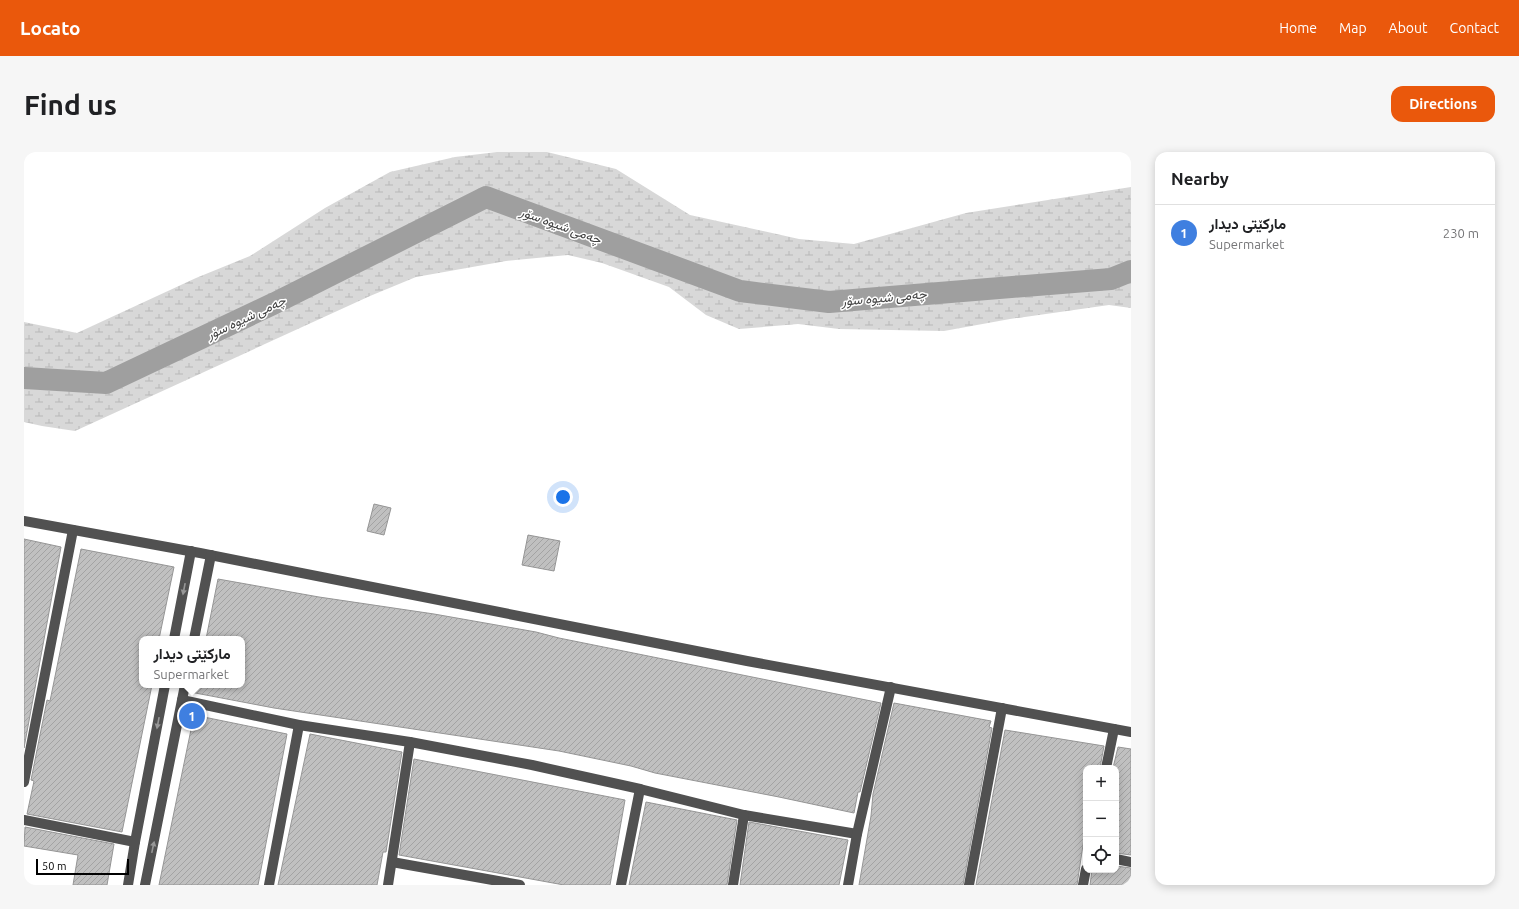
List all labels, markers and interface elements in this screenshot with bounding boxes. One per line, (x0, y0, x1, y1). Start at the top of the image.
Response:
text: Locato (20, 17, 81, 39)
text: Home (1279, 20, 1317, 36)
text: Map (1339, 20, 1367, 36)
text: About (1389, 20, 1428, 36)
text: Contact (1450, 20, 1499, 36)
button: Directions (1391, 86, 1495, 122)
text: Find us (24, 89, 117, 120)
text: Nearby (1171, 169, 1229, 188)
water label: چەمی شیوە سۆر (517, 204, 605, 249)
text: مارکێتی دیدار (1209, 215, 1286, 232)
text: 1 (1180, 226, 1188, 240)
text: 230 m (1443, 226, 1479, 240)
text: Supermarket (1209, 237, 1284, 251)
water label: چەمی شیوە سۆر (840, 286, 929, 311)
water label: چەمی شیوە سۆر (204, 292, 290, 344)
your location (553, 487, 573, 507)
one-way arrow (180, 583, 186, 595)
popup (139, 636, 245, 688)
text: مارکێتی دیدار (153, 645, 231, 662)
text: Supermarket (153, 667, 229, 681)
pin: 1 (179, 701, 205, 731)
one-way arrow (155, 717, 161, 729)
map controls (1083, 765, 1119, 873)
button: + (1083, 765, 1119, 801)
button: − (1083, 801, 1119, 837)
button: locate (1083, 837, 1119, 873)
one-way arrow (151, 841, 157, 853)
scale bar (36, 857, 129, 876)
text: 50 m (42, 860, 66, 872)

